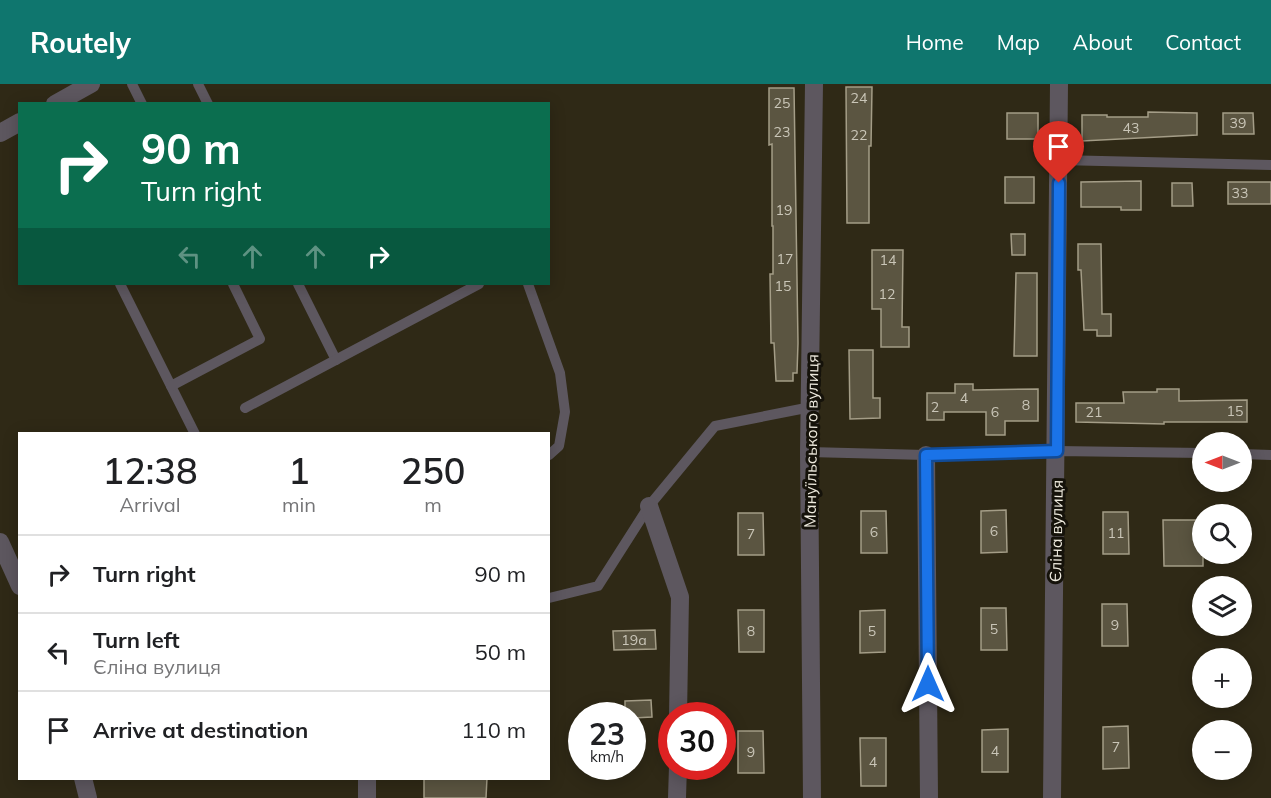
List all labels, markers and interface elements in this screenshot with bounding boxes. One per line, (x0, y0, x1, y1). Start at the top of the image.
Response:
text: Routely (30, 25, 131, 60)
text: Home (906, 29, 964, 55)
text: Map (997, 29, 1040, 55)
text: About (1073, 29, 1132, 55)
text: Contact (1165, 29, 1241, 55)
house number: 24 (851, 89, 868, 107)
house number: 25 (774, 94, 790, 112)
house number: 39 (1230, 114, 1246, 132)
house number: 43 (1123, 119, 1139, 137)
pin (1033, 121, 1084, 183)
text: 90 m (141, 122, 241, 175)
house number: 23 (774, 123, 790, 141)
icon: right (42, 126, 120, 204)
house number: 22 (851, 126, 867, 144)
icon: arrive (1042, 130, 1075, 163)
text: Turn right (141, 174, 261, 208)
house number: 33 (1232, 184, 1248, 202)
house number: 19 (776, 201, 792, 219)
icon: left (173, 240, 206, 273)
icon: ahead (236, 240, 269, 273)
icon: ahead (299, 240, 332, 273)
icon: right (362, 240, 395, 273)
house number: 17 (777, 250, 793, 268)
house number: 14 (880, 251, 897, 269)
house number: 15 (775, 277, 791, 295)
house number: 12 (879, 285, 895, 303)
street label: Мануїльського вулиця (799, 354, 823, 528)
house number: 4 (960, 389, 969, 407)
house number: 8 (1022, 396, 1030, 414)
house number: 2 (931, 398, 939, 416)
house number: 15 (1227, 402, 1243, 420)
house number: 6 (991, 403, 999, 421)
house number: 21 (1086, 403, 1102, 421)
north arrow (1192, 432, 1252, 492)
map controls (1192, 432, 1252, 780)
text: 12:38 (103, 448, 197, 493)
text: 1 (288, 448, 310, 493)
text: 250 (401, 448, 465, 493)
street label: Єліна вулиця (1045, 480, 1067, 582)
text: Arrival (119, 492, 181, 517)
text: min (282, 492, 316, 517)
text: m (424, 492, 442, 517)
button: search (1192, 504, 1252, 564)
house number: 6 (990, 522, 998, 540)
house number: 6 (870, 523, 878, 541)
house number: 11 (1108, 524, 1124, 542)
house number: 7 (747, 525, 755, 543)
icon: right (42, 558, 75, 591)
text: Turn right (93, 560, 196, 588)
text: 90 m (475, 560, 526, 588)
button: layers (1192, 576, 1252, 636)
house number: 9 (1111, 616, 1119, 634)
house number: 5 (990, 620, 998, 638)
house number: 8 (747, 622, 755, 640)
house number: 5 (868, 622, 876, 640)
text: Turn left (93, 626, 180, 654)
house number: 19а (621, 631, 647, 649)
icon: left (42, 636, 75, 669)
text: 50 m (475, 638, 526, 666)
button: + (1192, 648, 1252, 708)
position arrow (896, 652, 960, 716)
text: Єліна вулиця (93, 654, 221, 679)
speed limit sign: 30 (658, 702, 736, 780)
icon: arrive (42, 714, 75, 747)
text: 23 (589, 715, 625, 753)
text: Arrive at destination (93, 716, 308, 744)
text: 110 m (461, 716, 526, 744)
button: − (1192, 720, 1252, 780)
house number: 7 (1112, 738, 1120, 756)
house number: 4 (991, 742, 1000, 760)
house number: 9 (747, 743, 755, 761)
text: km/h (590, 747, 624, 766)
house number: 4 (869, 753, 878, 771)

